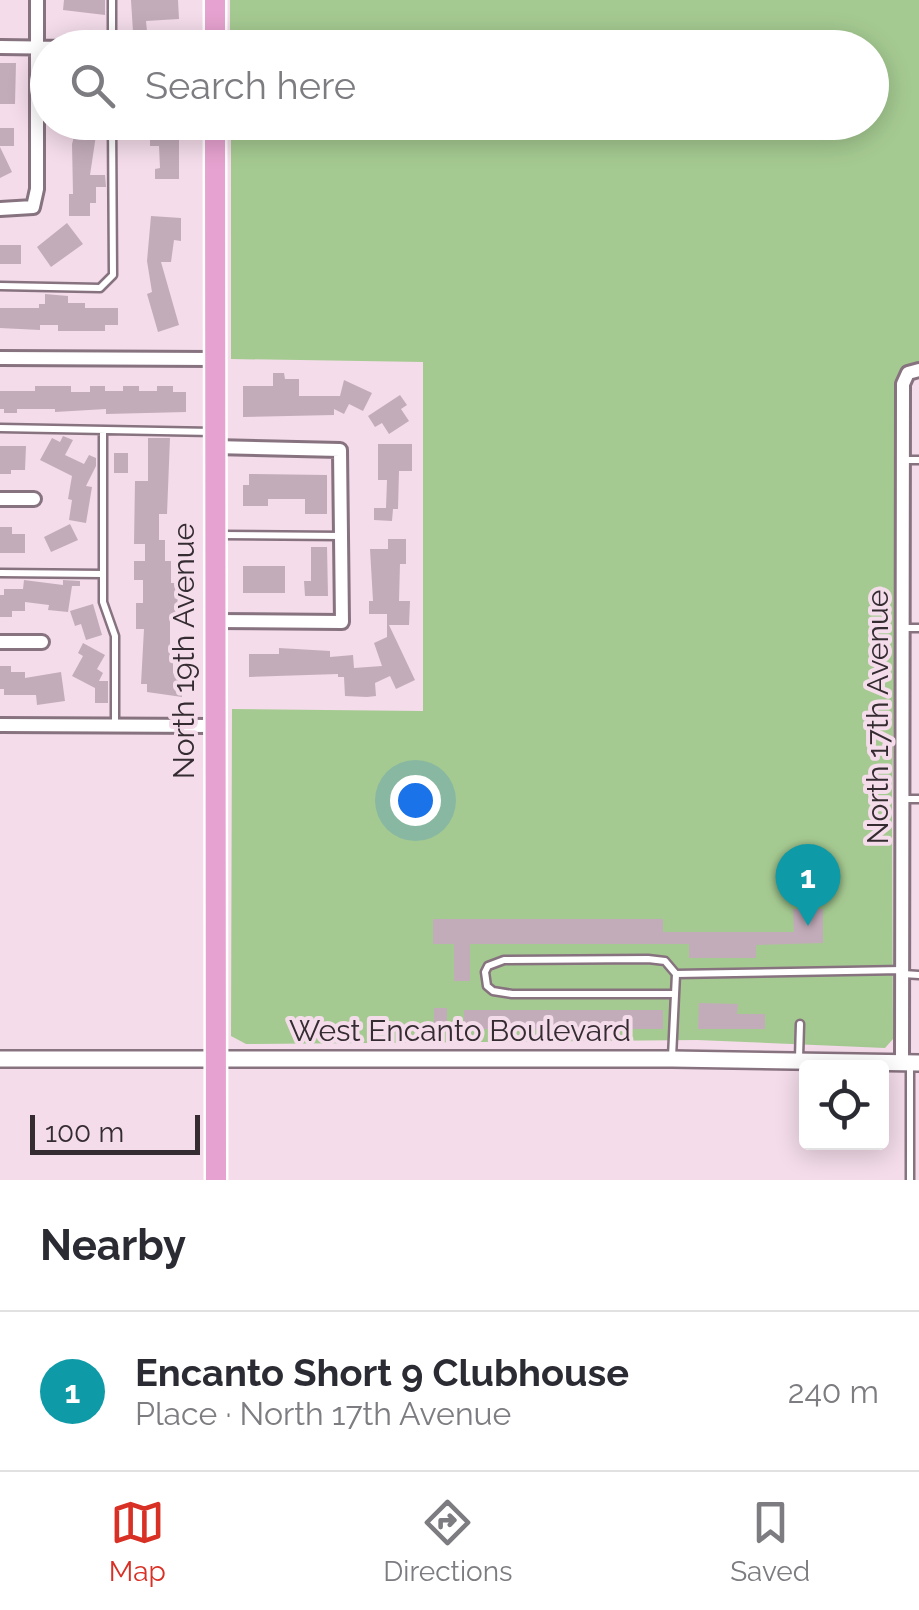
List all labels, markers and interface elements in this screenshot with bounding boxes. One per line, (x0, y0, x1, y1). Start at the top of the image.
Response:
search box (30, 30, 889, 140)
icon: search (65, 58, 120, 113)
text: Search here (145, 63, 356, 108)
street label: North 19th Avenue (166, 523, 201, 779)
street label: North 17th Avenue (860, 590, 895, 844)
your location (390, 775, 441, 826)
pin: 1 (776, 844, 840, 926)
street label: West Encanto Boulevard (289, 1013, 631, 1048)
map controls (799, 1060, 889, 1150)
button: locate (799, 1060, 889, 1150)
scale bar (30, 1110, 200, 1154)
text: 100 m (45, 1116, 124, 1149)
text: Nearby (40, 1221, 186, 1270)
text: Encanto Short 9 Clubhouse (135, 1350, 629, 1395)
text: 1 (65, 1373, 80, 1410)
text: 240 m (788, 1373, 879, 1410)
text: Place · North 17th Avenue (135, 1395, 511, 1432)
tab: Map (109, 1495, 166, 1588)
tab: Directions (383, 1495, 513, 1588)
tab: Saved (730, 1495, 810, 1588)

